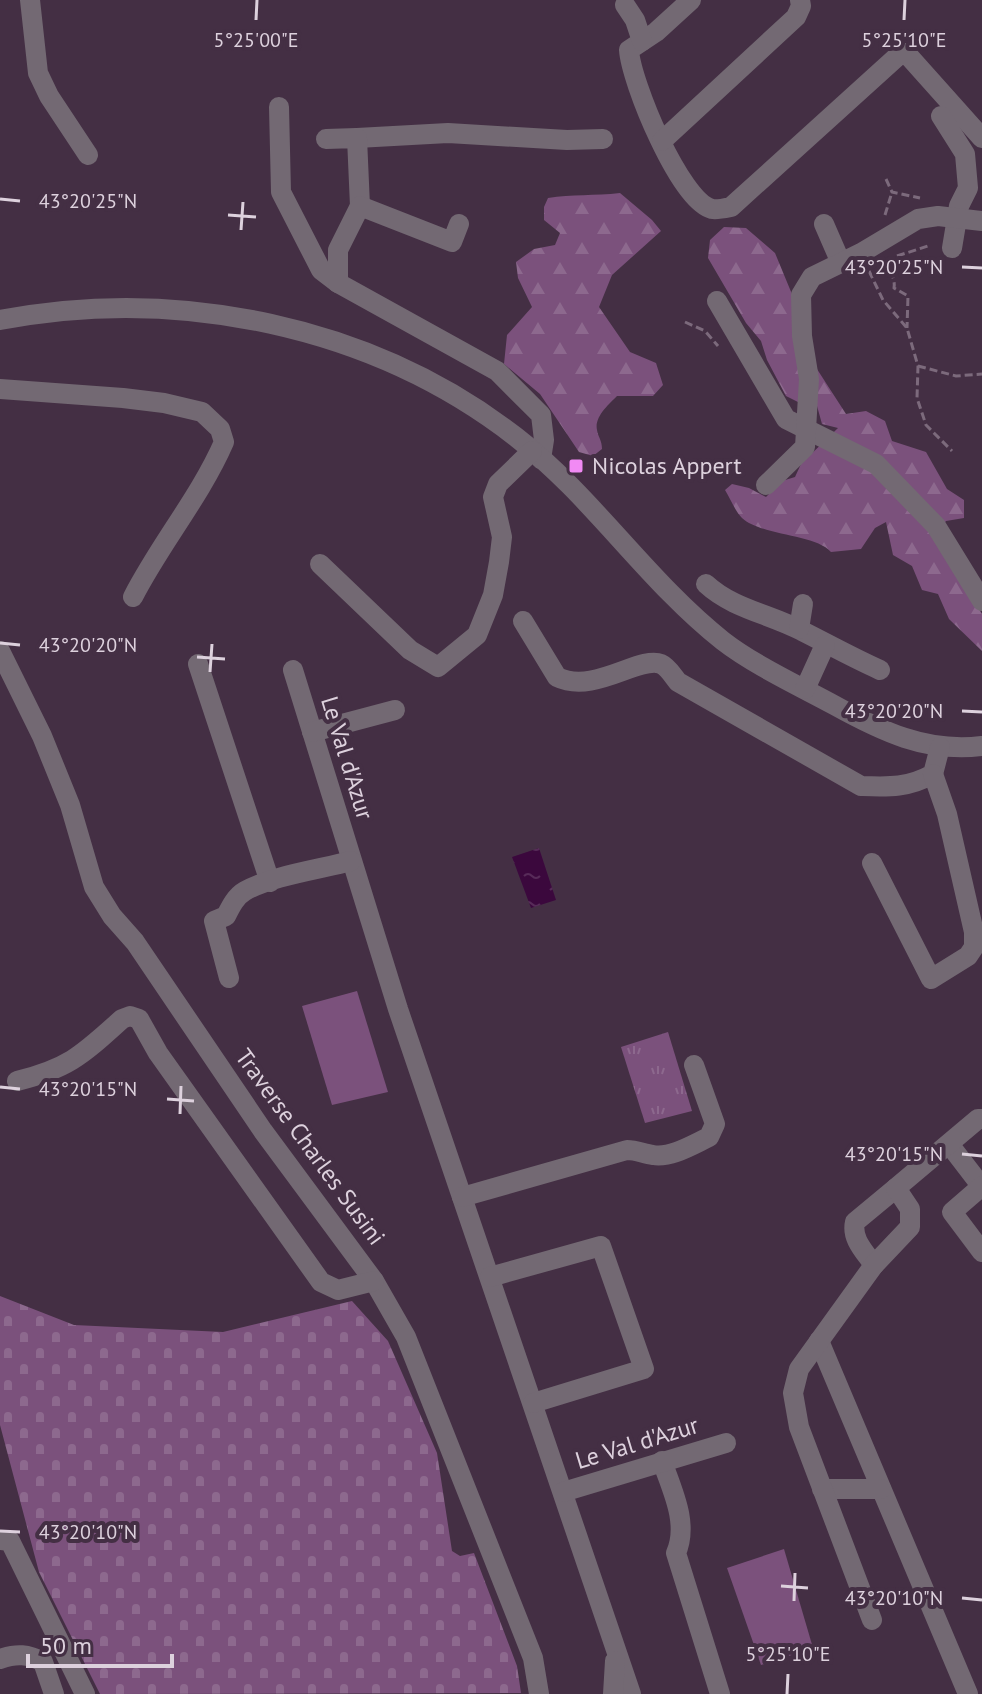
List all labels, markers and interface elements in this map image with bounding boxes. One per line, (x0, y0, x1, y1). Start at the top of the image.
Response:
text: 5°25'00"E (214, 27, 298, 53)
text: 5°25'10"E (862, 27, 946, 53)
text: 43°20'25"N (39, 188, 137, 214)
text: 43°20'25"N (845, 254, 943, 280)
place label: Nicolas Appert (592, 450, 742, 481)
marker: Nicolas Appert (567, 457, 585, 475)
text: 43°20'20"N (39, 632, 137, 658)
street label: Le Val d'Azur (314, 693, 381, 823)
text: 43°20'20"N (845, 698, 943, 724)
street label: Traverse Charles Susini (229, 1042, 392, 1251)
text: 43°20'15"N (39, 1076, 137, 1102)
text: 43°20'15"N (845, 1141, 943, 1167)
street label: Le Val d'Azur (572, 1409, 702, 1476)
text: 43°20'10"N (39, 1519, 137, 1545)
text: 43°20'10"N (845, 1585, 943, 1611)
scale bar (28, 1618, 172, 1668)
text: 50 m (40, 1630, 92, 1661)
text: 5°25'10"E (746, 1641, 830, 1667)

